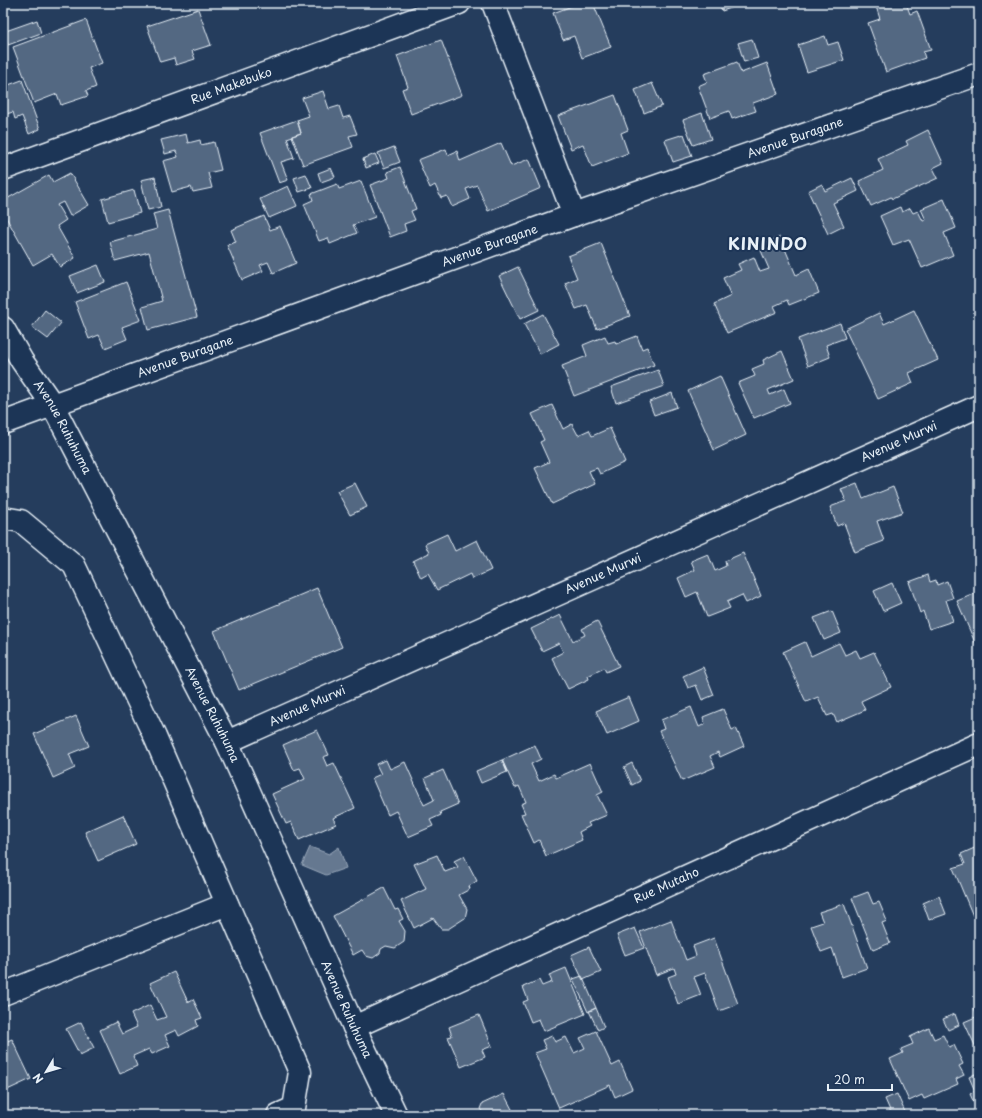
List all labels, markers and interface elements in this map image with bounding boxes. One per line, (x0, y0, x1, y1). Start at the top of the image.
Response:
street label: Rue Makebuko (188, 62, 274, 108)
street label: Avenue Buragane (744, 112, 846, 162)
street label: Avenue Buragane (439, 219, 540, 270)
district label: KININDO (728, 231, 808, 255)
street label: Avenue Buragane (134, 330, 236, 381)
street label: Avenue Ruhuhuma (30, 376, 97, 478)
street label: Avenue Murwi (857, 416, 940, 466)
street label: Avenue Murwi (562, 548, 644, 598)
street label: Avenue Ruhuhuma (181, 663, 245, 765)
street label: Avenue Murwi (266, 680, 348, 730)
street label: Rue Mutaho (631, 862, 702, 907)
street label: Avenue Ruhuhuma (317, 957, 378, 1061)
north arrow (26, 1052, 66, 1092)
scale bar (828, 1066, 892, 1092)
text: N (28, 1070, 47, 1087)
text: 20 m (834, 1070, 865, 1088)

